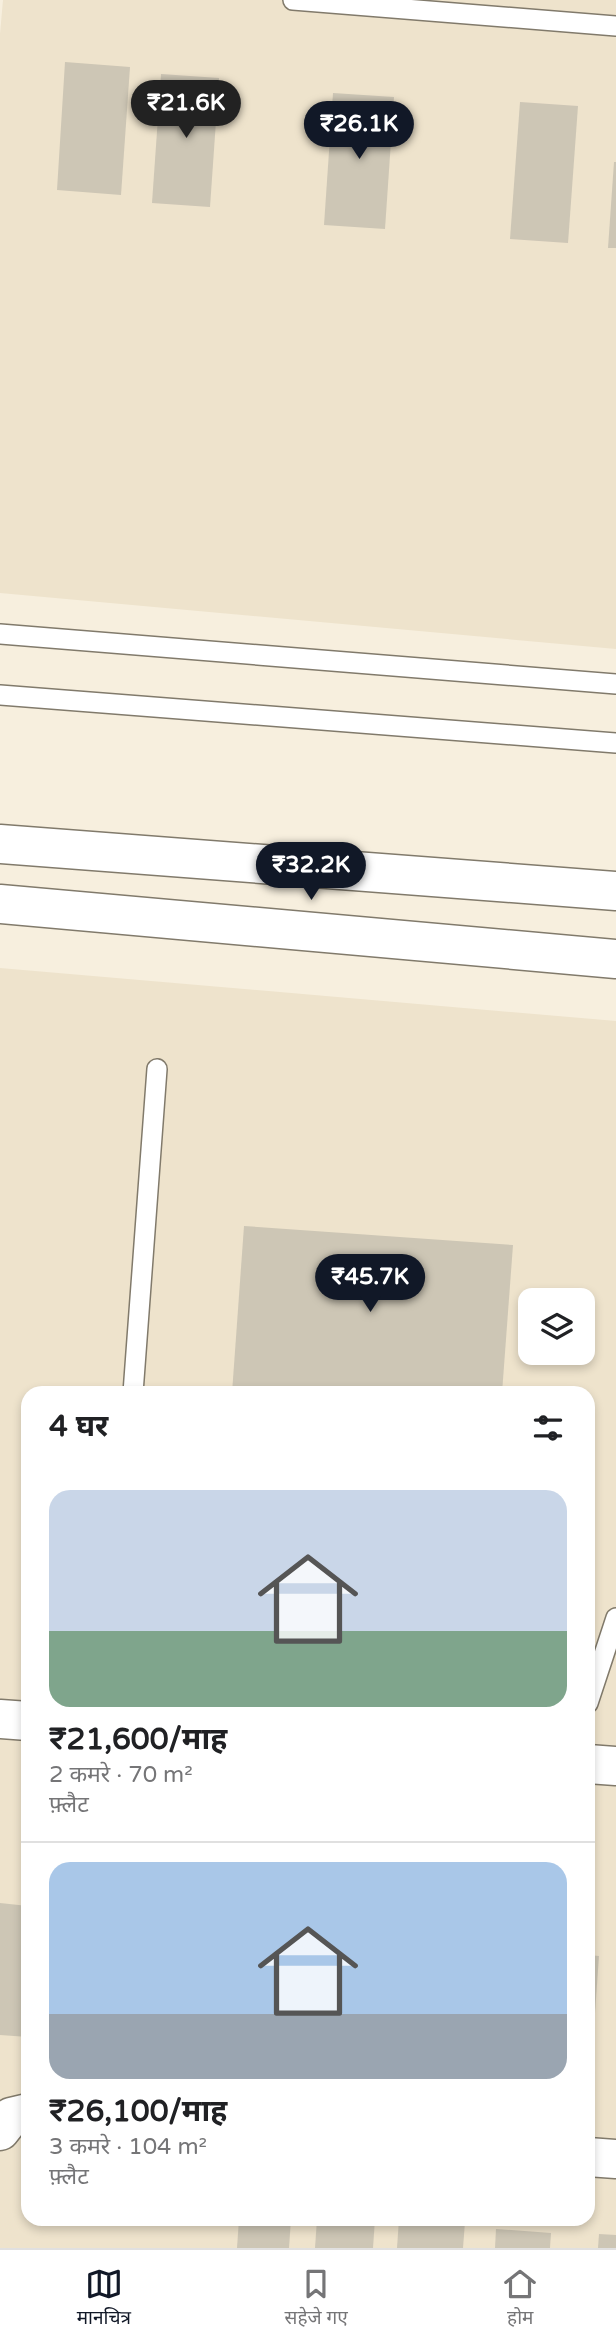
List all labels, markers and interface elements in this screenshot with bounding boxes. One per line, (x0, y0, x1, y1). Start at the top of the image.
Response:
pin: ₹21.6K (129, 80, 243, 140)
text: ₹21.6K (147, 89, 225, 117)
pin: ₹26.1K (302, 102, 416, 161)
text: ₹26.1K (320, 110, 398, 138)
pin: ₹32.2K (254, 842, 368, 902)
text: ₹32.2K (272, 851, 350, 879)
pin: ₹45.7K (313, 1254, 427, 1314)
text: ₹45.7K (331, 1263, 409, 1291)
map controls (518, 1288, 595, 1365)
button: layers (518, 1288, 595, 1365)
text: 4 घर (49, 1408, 108, 1445)
icon: filters (529, 1409, 567, 1447)
icon: home (245, 1536, 371, 1662)
text: ₹21,600/माह (49, 1721, 227, 1758)
text: 2 कमरे · 70 m² (49, 1761, 193, 1789)
text: फ़्लैट (49, 1791, 89, 1819)
icon: home (245, 1908, 371, 2034)
text: ₹26,100/माह (49, 2093, 227, 2130)
text: 3 कमरे · 104 m² (49, 2133, 207, 2161)
text: फ़्लैट (49, 2163, 89, 2191)
tab: मानचित्र (77, 2265, 131, 2332)
tab: सहेजे गए (285, 2265, 348, 2332)
tab: होम (501, 2265, 539, 2332)

